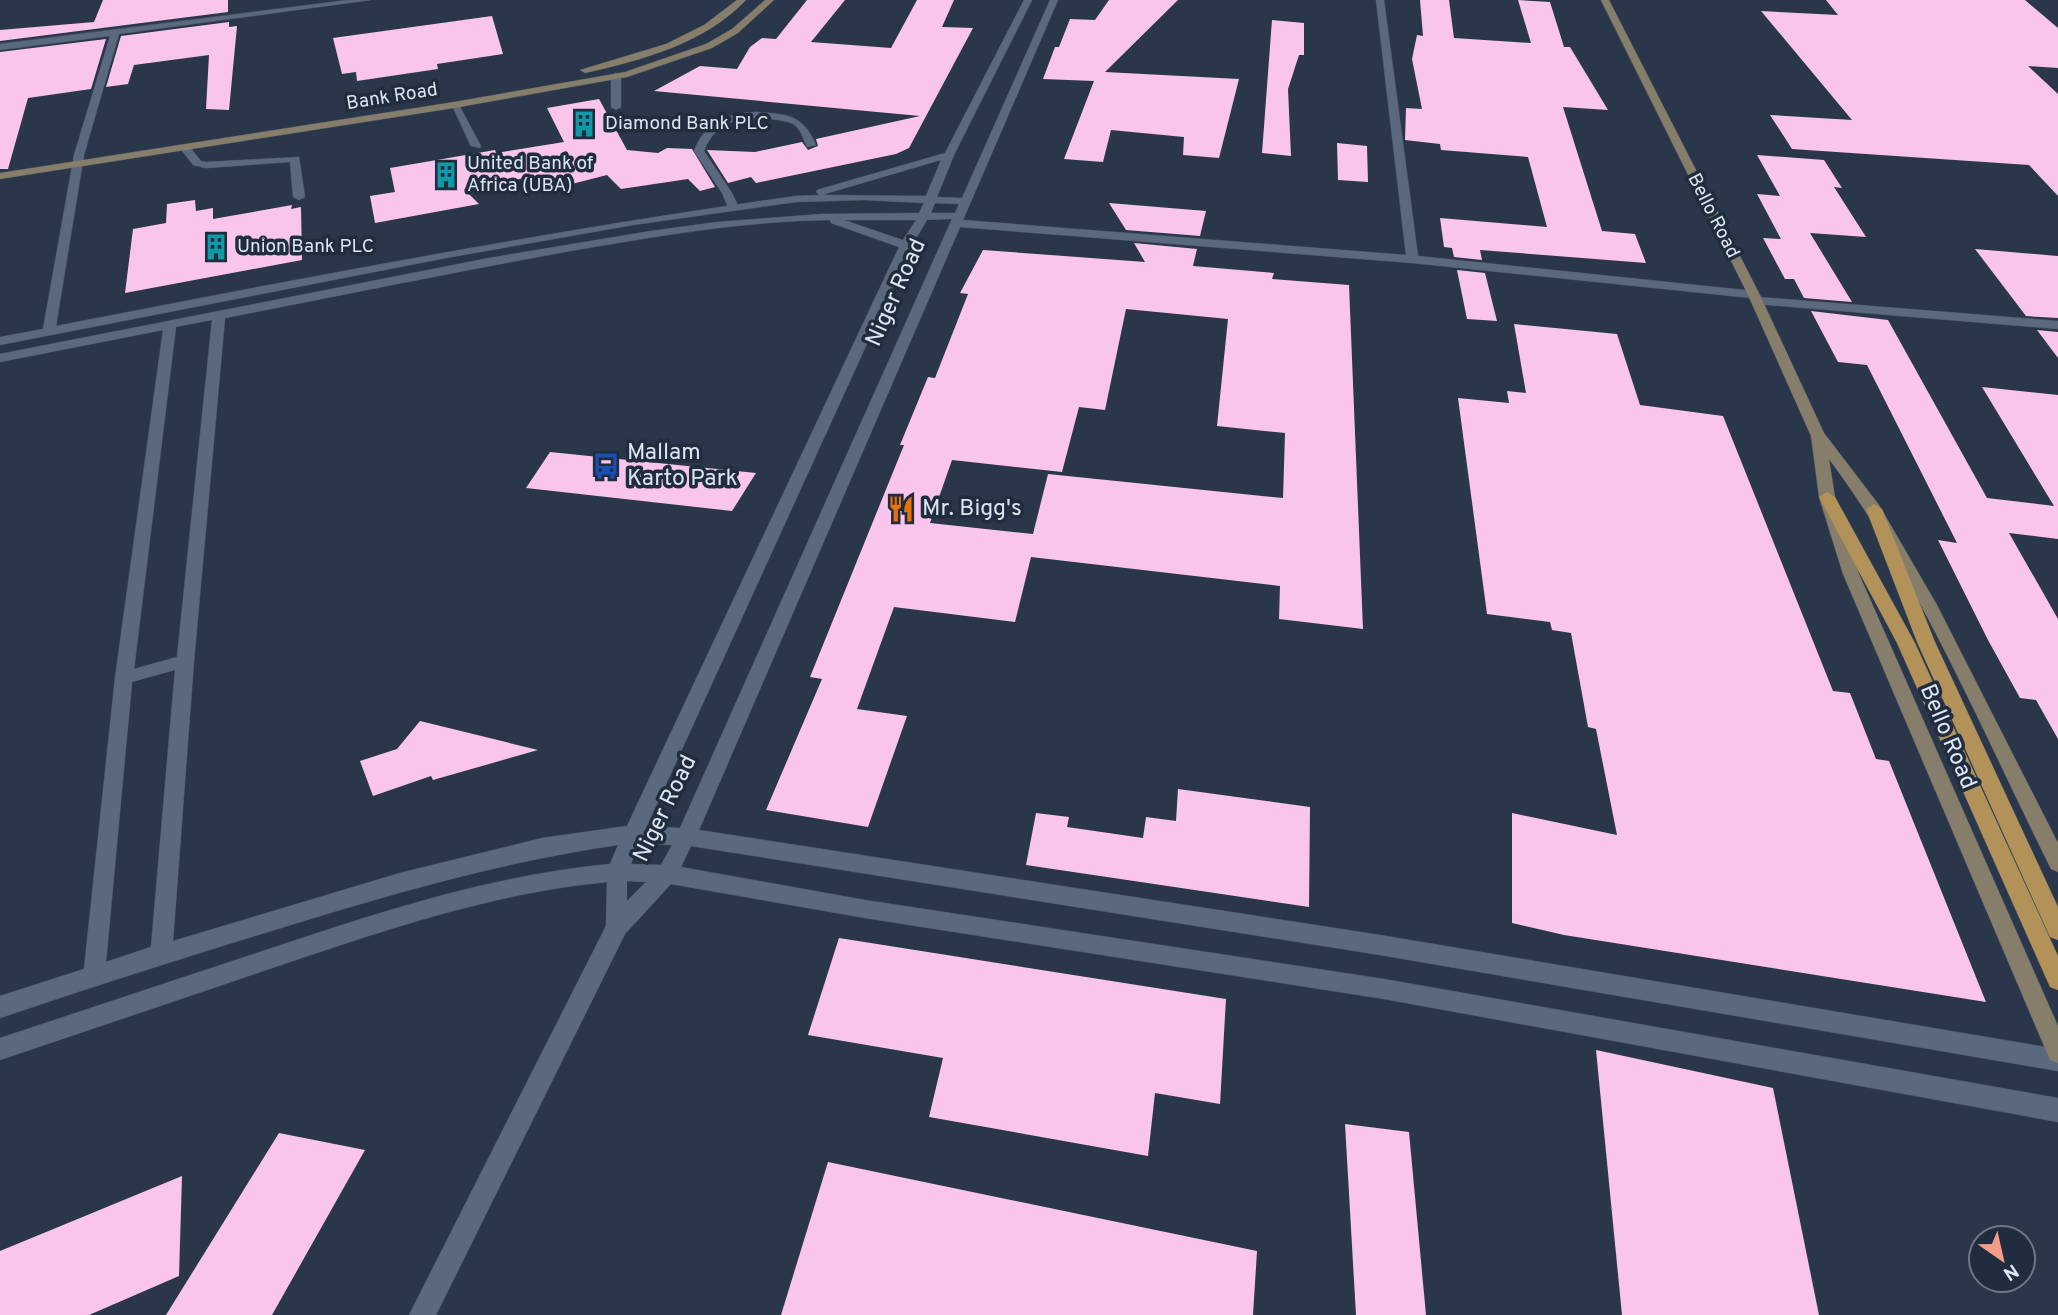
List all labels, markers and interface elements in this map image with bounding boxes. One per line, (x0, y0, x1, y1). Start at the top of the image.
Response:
street label: Bank Road (345, 78, 439, 116)
building icon: Diamond Bank PLC (569, 109, 599, 139)
place label: Diamond Bank PLC (605, 112, 769, 136)
place label: United Bank of Africa (UBA) (467, 152, 594, 198)
building icon: United Bank of Africa (UBA) (431, 160, 461, 190)
street label: Bello Road (1681, 170, 1745, 262)
building icon: Union Bank PLC (201, 232, 231, 262)
street label: Niger Road (860, 234, 934, 352)
place label: Union Bank PLC (237, 235, 374, 259)
place label: Mallam Karto Park (627, 439, 738, 494)
bus stop icon: Mallam Karto Park (591, 451, 621, 481)
restaurant icon: Mr. Bigg's (886, 494, 916, 524)
place label: Mr. Bigg's (922, 495, 1022, 524)
street label: Bello Road (1912, 680, 1982, 794)
street label: Niger Road (628, 751, 704, 867)
north arrow (1967, 1224, 2037, 1294)
text: N (1998, 1258, 2023, 1285)

